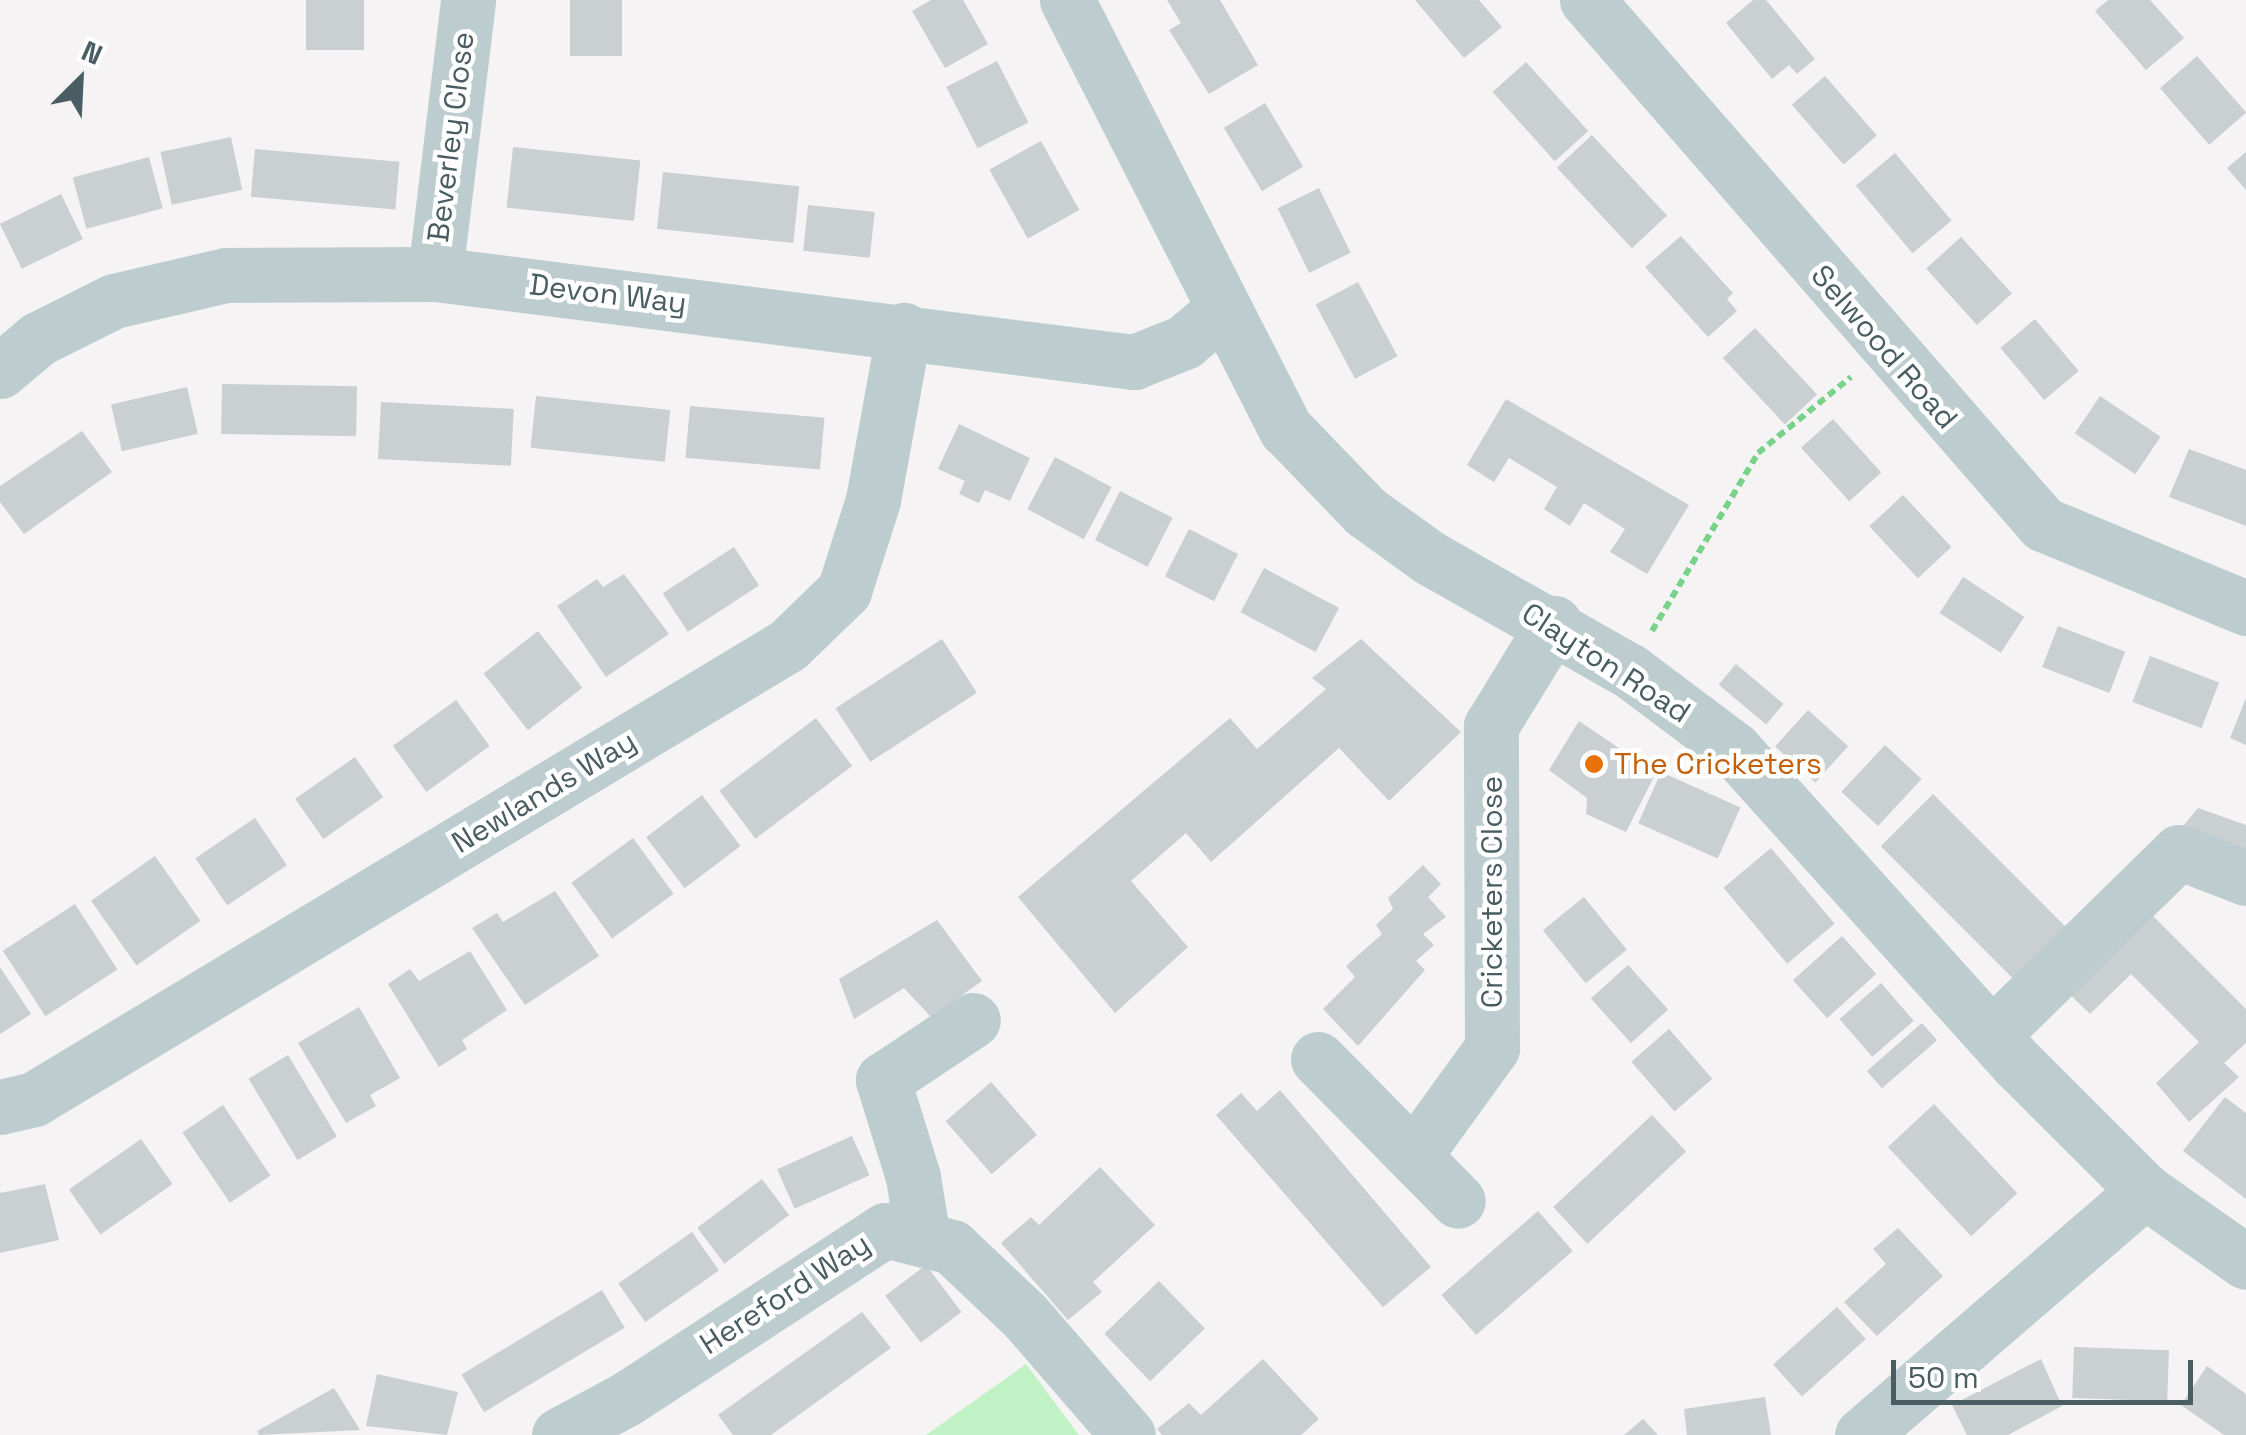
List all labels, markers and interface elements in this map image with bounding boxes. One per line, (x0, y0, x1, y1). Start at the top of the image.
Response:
north arrow (30, 30, 130, 130)
street label: Beverley Close (420, 30, 482, 244)
text: N (76, 32, 108, 73)
street label: Selwood Road (1803, 258, 1965, 436)
street label: Devon Way (527, 266, 689, 322)
street label: Clayton Road (1515, 595, 1697, 731)
street label: Newlands Way (445, 723, 643, 861)
place label: The Cricketers (1614, 746, 1822, 782)
marker: The Cricketers (1583, 753, 1605, 775)
street label: Cricketers Close (1474, 776, 1510, 1008)
street label: Hereford Way (693, 1226, 877, 1362)
scale bar (1896, 1340, 2198, 1402)
text: 50 m (1908, 1358, 1979, 1397)

